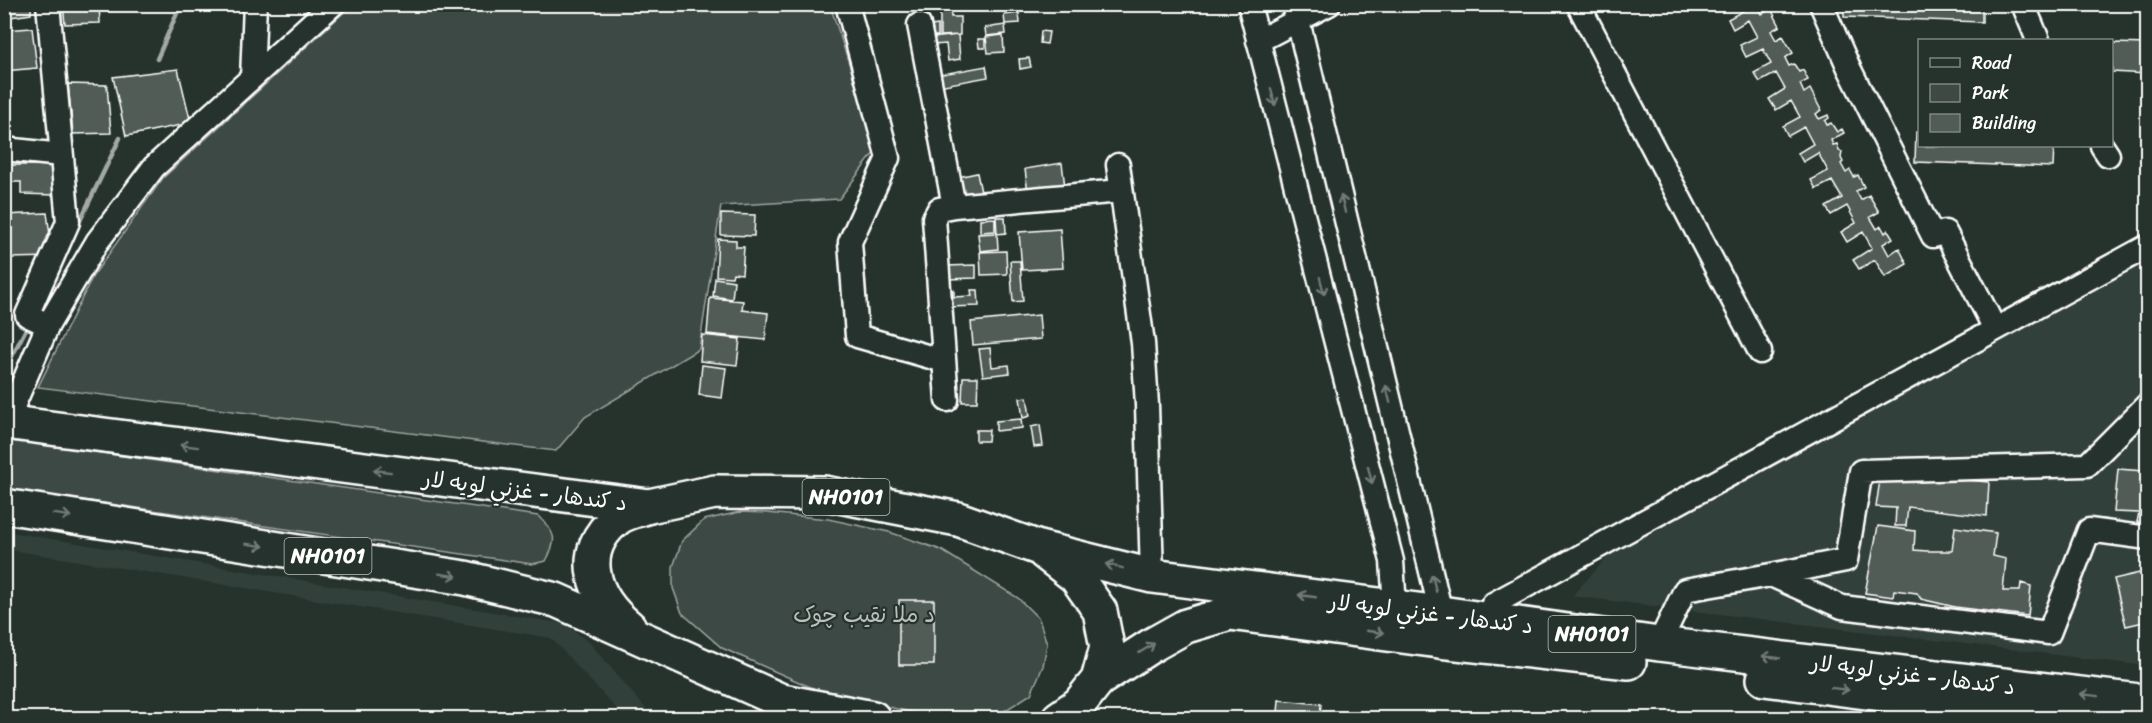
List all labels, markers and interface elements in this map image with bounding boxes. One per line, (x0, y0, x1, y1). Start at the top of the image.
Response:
legend (1918, 39, 2113, 147)
text: Road (1972, 47, 2012, 79)
text: Park (1972, 77, 2009, 109)
one-way arrow (1268, 87, 1279, 106)
text: Building (1972, 107, 2036, 139)
one-way arrow (1336, 195, 1348, 214)
one-way arrow (1316, 276, 1328, 295)
one-way arrow (1382, 385, 1394, 404)
one-way arrow (179, 441, 199, 452)
street label: د کندهار - غزني لويه لار (418, 458, 629, 522)
one-way arrow (1365, 465, 1376, 484)
one-way arrow (373, 466, 393, 477)
road number: NH0101 (802, 479, 890, 515)
one-way arrow (52, 510, 72, 521)
road number: NH0101 (284, 538, 372, 574)
one-way arrow (245, 540, 264, 551)
one-way arrow (1105, 560, 1124, 572)
one-way arrow (437, 570, 457, 581)
one-way arrow (1428, 574, 1440, 593)
street label: د کندهار - غزني لويه لار (1324, 581, 1535, 645)
one-way arrow (1297, 591, 1317, 602)
park label: د ملا نقيب چوک (793, 595, 935, 634)
road number: NH0101 (1548, 616, 1636, 652)
one-way arrow (1365, 627, 1385, 638)
one-way arrow (1138, 642, 1155, 654)
street label: د کندهار - غزني لويه لار (1806, 642, 2017, 706)
one-way arrow (1761, 651, 1781, 662)
one-way arrow (1829, 683, 1849, 694)
one-way arrow (2080, 689, 2100, 700)

